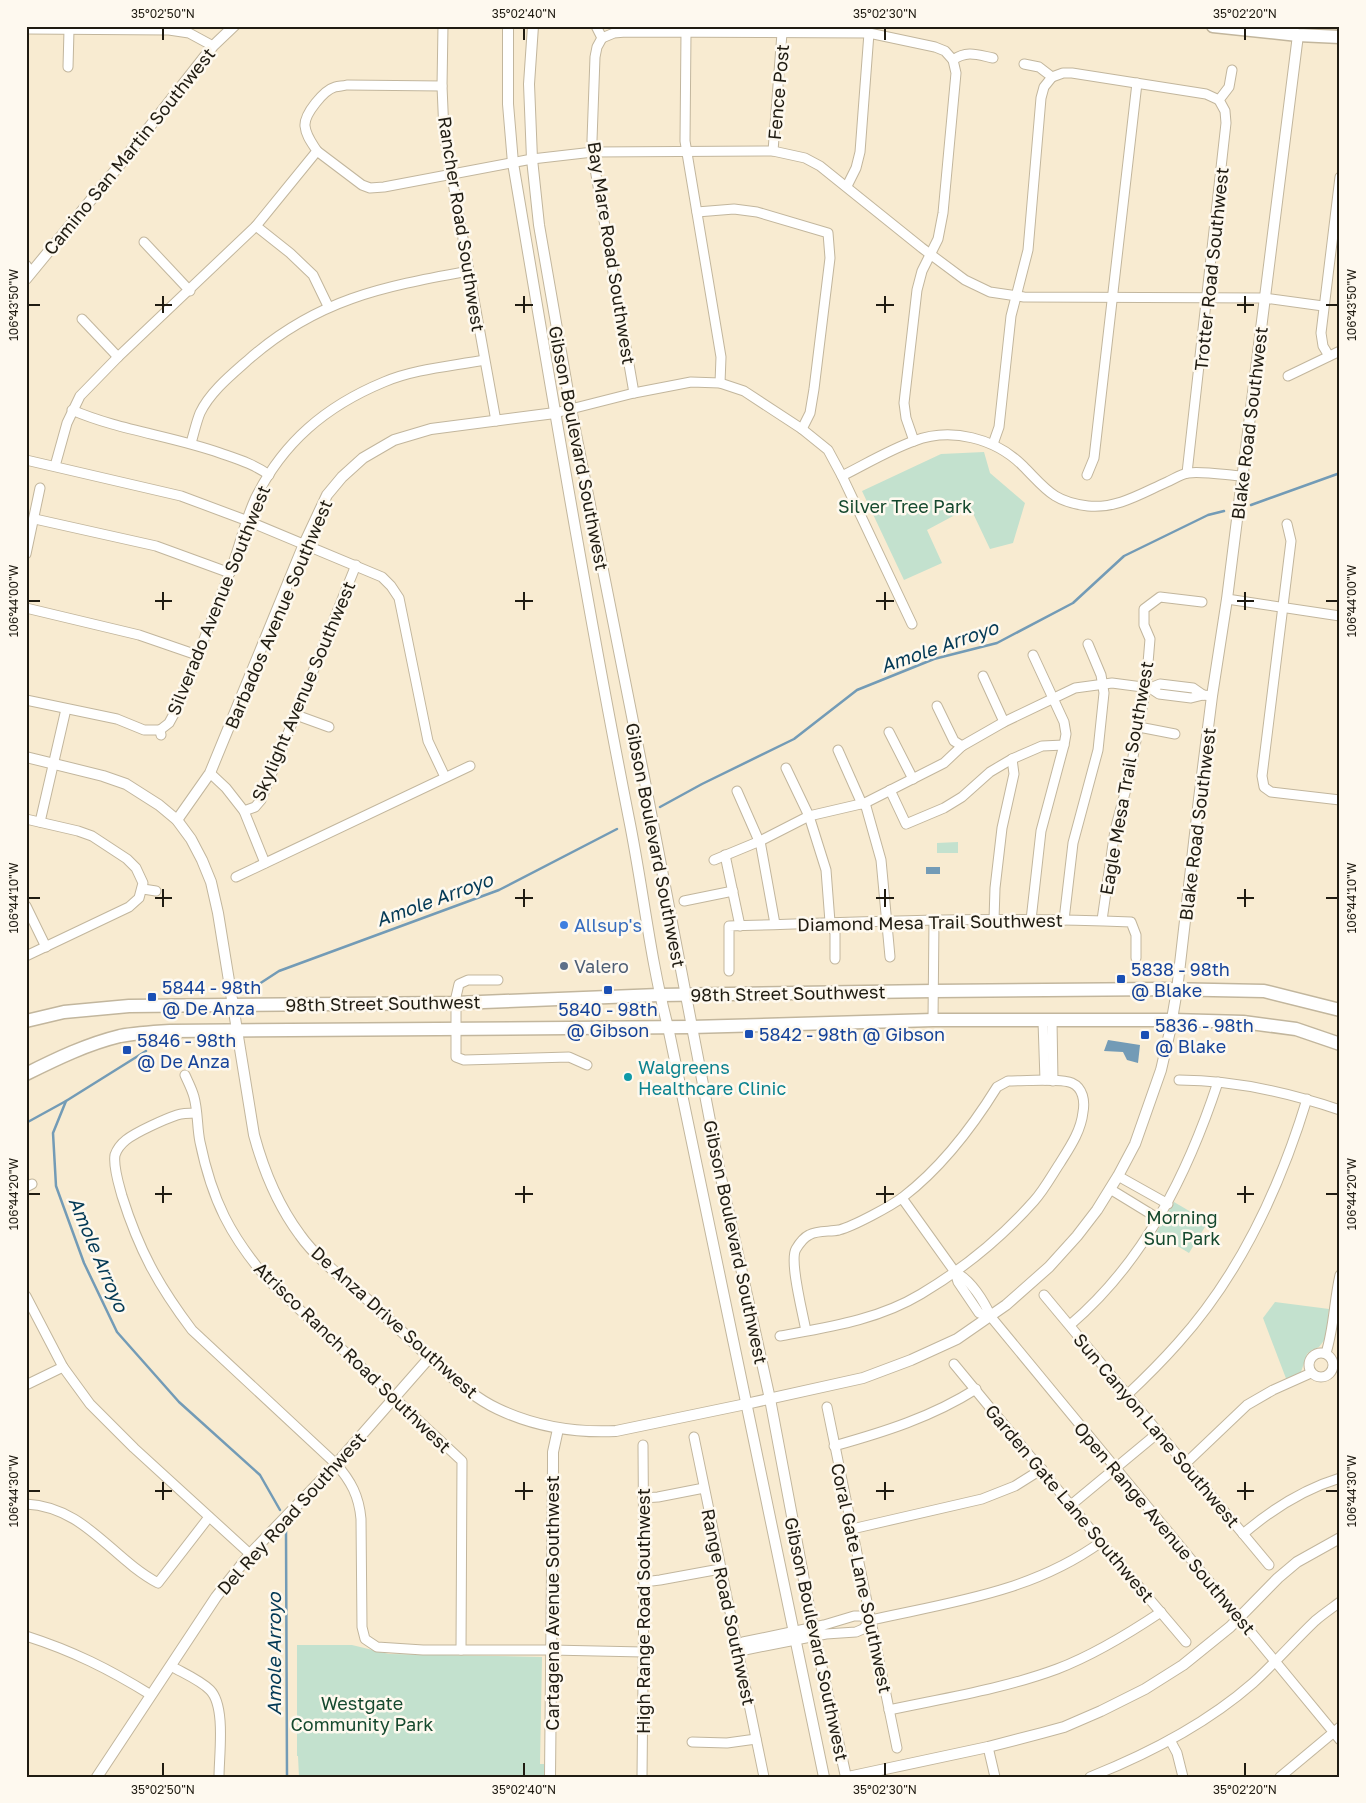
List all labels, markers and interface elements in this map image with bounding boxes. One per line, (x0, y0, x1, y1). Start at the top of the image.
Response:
text: 35°02'50"N (131, 6, 195, 21)
text: 35°02'40"N (492, 6, 556, 21)
text: 35°02'30"N (853, 6, 917, 21)
text: 35°02'20"N (1213, 6, 1277, 21)
street label: Camino San Martin Southwest (39, 43, 219, 259)
street label: Fence Post (763, 43, 793, 141)
street label: Rancher Road Southwest (434, 115, 490, 333)
street label: Bay Mare Road Southwest (584, 140, 640, 366)
street label: Trotter Road Southwest (1189, 166, 1233, 372)
text: 106°43'50"W (6, 269, 21, 341)
text: 106°43'50"W (1344, 269, 1359, 341)
street label: Gibson Boulevard Southwest (544, 324, 614, 572)
street label: Blake Road Southwest (1226, 325, 1272, 521)
street label: Silverado Avenue Southwest (162, 482, 274, 718)
park label: Silver Tree Park (838, 495, 972, 517)
street label: Barbados Avenue Southwest (220, 496, 336, 732)
text: 106°44'00"W (6, 564, 21, 637)
text: 106°44'00"W (1344, 564, 1359, 637)
street label: Skylight Avenue Southwest (247, 578, 359, 804)
water label: Amole Arroyo (877, 615, 1002, 677)
street label: Eagle Mesa Trail Southwest (1095, 659, 1157, 897)
street label: Gibson Boulevard Southwest (621, 721, 691, 969)
street label: Blake Road Southwest (1174, 726, 1220, 922)
text: 106°44'10"W (6, 862, 21, 934)
text: 106°44'10"W (1344, 862, 1359, 934)
water label: Amole Arroyo (372, 867, 497, 931)
street label: Diamond Mesa Trail Southwest (797, 909, 1063, 935)
place label: Allsup's (574, 914, 642, 936)
marker: Allsup's (558, 919, 570, 931)
place label: Valero (574, 955, 629, 977)
place label: 5838 - 98th @ Blake (1131, 958, 1230, 1001)
marker: Valero (558, 960, 570, 972)
marker: 5838 - 98th @ Blake (1115, 973, 1127, 985)
place label: 5844 - 98th @ De Anza (162, 976, 261, 1019)
street label: 98th Street Southwest (690, 980, 886, 1006)
marker: 5840 - 98th @ Gibson (602, 984, 614, 996)
street label: 98th Street Southwest (285, 990, 481, 1016)
marker: 5844 - 98th @ De Anza (146, 991, 158, 1003)
place label: 5840 - 98th @ Gibson (558, 998, 658, 1041)
place label: 5836 - 98th @ Blake (1155, 1014, 1254, 1057)
place label: 5842 - 98th @ Gibson (759, 1023, 945, 1045)
marker: 5842 - 98th @ Gibson (743, 1028, 755, 1040)
place label: 5846 - 98th @ De Anza (137, 1029, 236, 1072)
marker: 5836 - 98th @ Blake (1139, 1029, 1151, 1041)
marker: 5846 - 98th @ De Anza (121, 1044, 133, 1056)
place label: Walgreens Healthcare Clinic (638, 1056, 786, 1099)
marker: Walgreens Healthcare Clinic (622, 1071, 634, 1083)
street label: Gibson Boulevard Southwest (699, 1118, 773, 1366)
text: 106°44'20"W (6, 1157, 21, 1230)
text: 106°44'20"W (1344, 1157, 1359, 1230)
water label: Amole Arroyo (64, 1193, 134, 1316)
park label: Morning Sun Park (1144, 1206, 1220, 1249)
street label: De Anza Drive Southwest (307, 1241, 483, 1403)
street label: Atrisco Ranch Road Southwest (250, 1257, 456, 1457)
street label: Sun Canyon Lane Southwest (1069, 1328, 1245, 1532)
street label: Garden Gate Lane Southwest (981, 1400, 1159, 1606)
street label: Open Range Avenue Southwest (1070, 1417, 1260, 1639)
street label: Del Rey Road Southwest (212, 1427, 370, 1599)
text: 106°44'30"W (6, 1454, 21, 1527)
text: 106°44'30"W (1344, 1454, 1359, 1527)
street label: Coral Gate Lane Southwest (827, 1461, 897, 1695)
street label: Cartagena Avenue Southwest (541, 1475, 563, 1731)
street label: High Range Road Southwest (632, 1488, 654, 1734)
street label: Range Road Southwest (697, 1507, 761, 1707)
street label: Gibson Boulevard Southwest (780, 1515, 854, 1763)
water label: Amole Arroyo (262, 1591, 285, 1715)
park label: Westgate Community Park (291, 1692, 433, 1735)
text: 35°02'50"N (131, 1782, 195, 1797)
text: 35°02'40"N (492, 1782, 556, 1797)
text: 35°02'30"N (853, 1782, 917, 1797)
text: 35°02'20"N (1213, 1782, 1277, 1797)

